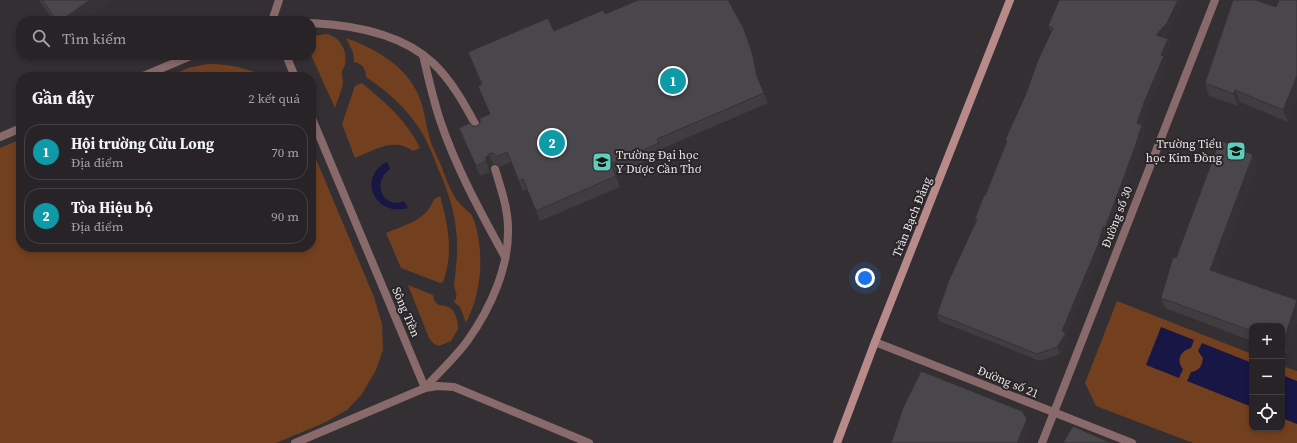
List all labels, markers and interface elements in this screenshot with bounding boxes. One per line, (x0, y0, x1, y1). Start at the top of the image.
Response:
search box (16, 16, 316, 60)
icon: search (30, 27, 52, 49)
text: Tìm kiếm (62, 28, 126, 49)
pin: 1 (660, 66, 686, 96)
text: Gần đây (32, 86, 94, 110)
text: 2 kết quả (248, 90, 300, 107)
pin: 2 (539, 128, 565, 158)
text: Hội trường Cửu Long (71, 133, 214, 154)
place label: Trường Tiểu học Kim Đồng (1146, 136, 1222, 166)
school or university icon: Trường Tiểu học Kim Đồng (1225, 140, 1247, 162)
text: 1 (42, 144, 50, 161)
text: 70 m (271, 144, 299, 161)
place label: Trường Đại học Y Dược Cần Thơ (616, 147, 702, 177)
school or university icon: Trường Đại học Y Dược Cần Thơ (591, 151, 613, 173)
text: Địa điểm (71, 154, 123, 171)
street label: Trần Bạch Đằng (889, 174, 935, 260)
street label: Đường số 30 (1098, 184, 1136, 250)
text: Tòa Hiệu bộ (71, 197, 153, 218)
text: 2 (42, 208, 50, 225)
text: 90 m (271, 208, 299, 225)
text: Địa điểm (71, 218, 123, 235)
your location (855, 268, 875, 288)
street label: Sông Tiền (388, 284, 424, 340)
map controls (1249, 323, 1285, 431)
button: + (1249, 323, 1285, 359)
button: − (1249, 359, 1285, 395)
street label: Đường số 21 (975, 362, 1041, 402)
button: locate (1249, 395, 1285, 431)

